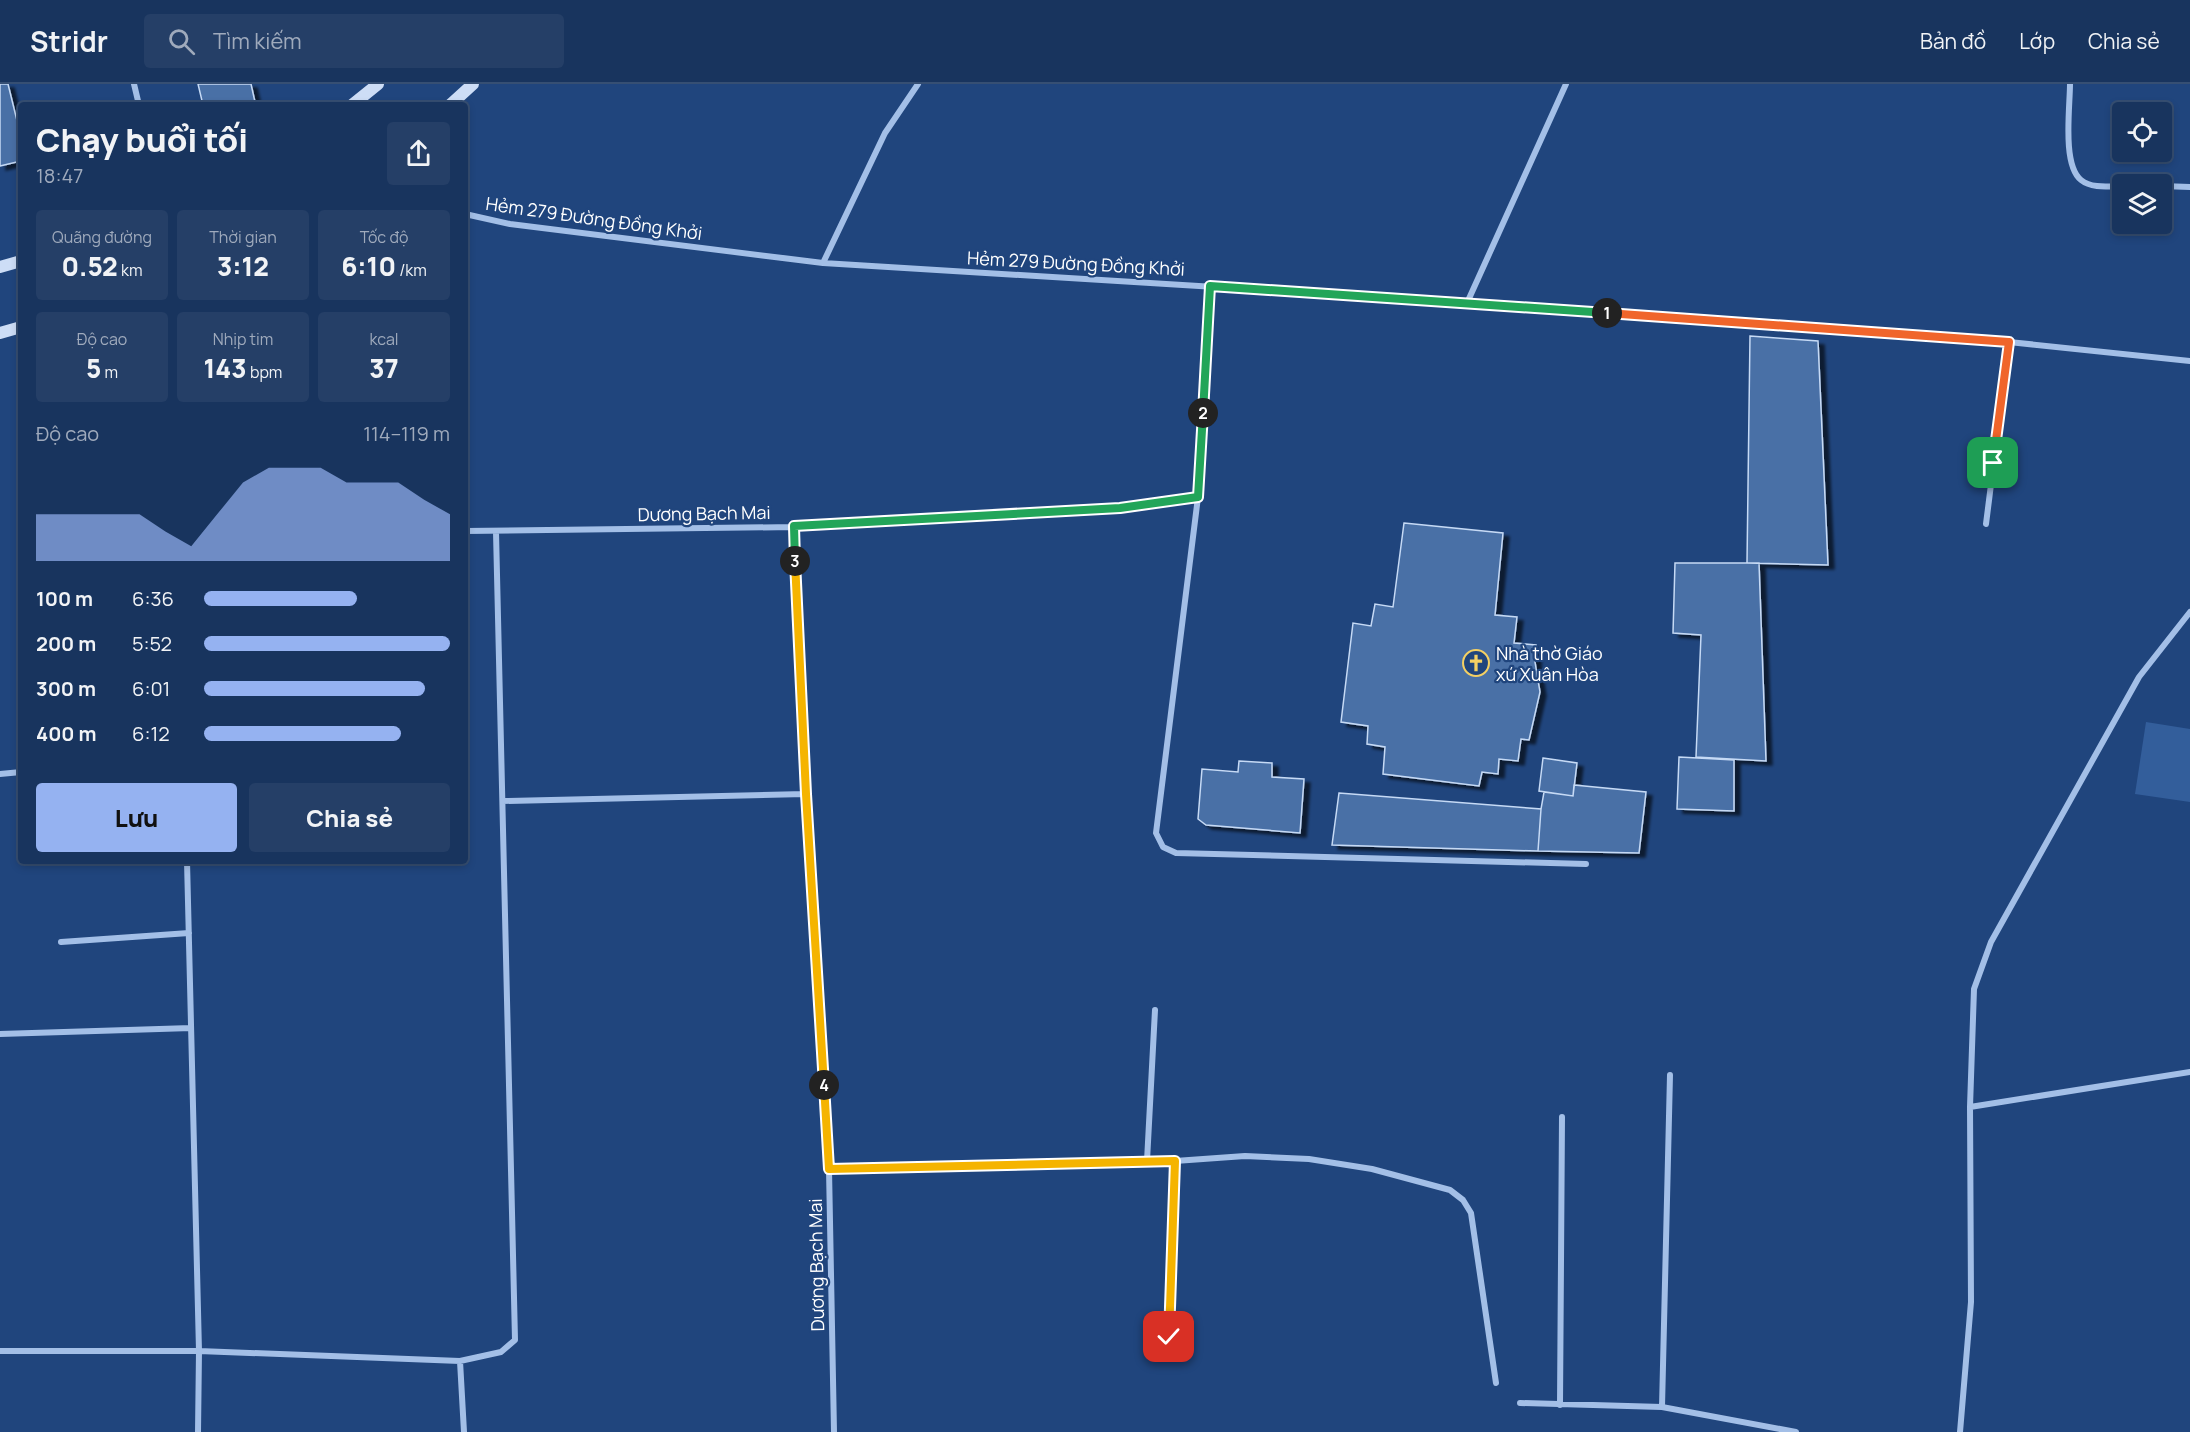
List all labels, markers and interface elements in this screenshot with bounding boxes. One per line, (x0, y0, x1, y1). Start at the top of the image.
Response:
search box (144, 14, 564, 68)
text: Stridr (30, 22, 108, 60)
icon: search (165, 25, 198, 58)
text: Tìm kiếm (213, 26, 302, 56)
text: Bản đồ (1920, 27, 1986, 55)
text: Lớp (2019, 27, 2055, 55)
text: Chia sẻ (2088, 27, 2160, 55)
map controls (2112, 102, 2172, 234)
button: locate (2112, 102, 2172, 162)
text: Chạy buổi tối (36, 117, 248, 162)
button: share (387, 122, 450, 185)
text: 18:47 (36, 162, 83, 189)
button: layers (2112, 174, 2172, 234)
street label: Hẻm 279 Đường Đồng Khởi (484, 191, 704, 245)
text: Quãng đường (52, 226, 152, 248)
text: Thời gian (209, 226, 277, 248)
text: Tốc độ (360, 226, 408, 248)
street label: Hẻm 279 Đường Đồng Khởi (966, 245, 1186, 281)
text: 0.52 (62, 248, 118, 284)
text: 3:12 (217, 248, 269, 284)
text: 6:10 (341, 248, 396, 284)
text: km (118, 259, 142, 281)
text: /km (396, 259, 427, 281)
pin: 1 (1592, 298, 1622, 328)
text: 1 (1603, 302, 1611, 324)
text: Độ cao (77, 328, 127, 350)
text: Nhịp tim (213, 328, 273, 350)
text: kcal (369, 328, 399, 350)
text: 5 (86, 350, 101, 386)
text: 143 (204, 350, 247, 386)
text: 37 (369, 350, 399, 386)
text: m (101, 361, 118, 383)
text: bpm (247, 361, 282, 383)
pin: 2 (1188, 398, 1218, 428)
text: 2 (1198, 402, 1208, 424)
text: Độ cao (36, 420, 99, 447)
text: 114–119 m (363, 420, 450, 447)
pin (1967, 437, 2018, 488)
icon: arrive (1976, 446, 2009, 479)
street label: Dương Bạch Mai (637, 500, 771, 526)
pin: 3 (780, 546, 810, 576)
text: 3 (790, 550, 800, 572)
text: 100 m (36, 585, 93, 612)
text: 6:36 (132, 585, 174, 612)
text: 200 m (36, 630, 96, 657)
text: 5:52 (132, 630, 172, 657)
place label: Nhà thờ Giáo xứ Xuân Hòa (1496, 641, 1603, 686)
church icon: Nhà thờ Giáo xứ Xuân Hòa (1461, 648, 1491, 678)
text: 300 m (36, 675, 96, 702)
text: 6:01 (132, 675, 170, 702)
text: 400 m (36, 720, 96, 747)
text: 6:12 (132, 720, 170, 747)
button: Lưu (36, 783, 237, 852)
button: Chia sẻ (249, 783, 450, 852)
pin: 4 (809, 1070, 839, 1100)
text: 4 (819, 1074, 829, 1096)
street label: Dương Bạch Mai (803, 1198, 829, 1332)
pin (1143, 1311, 1194, 1362)
icon: check (1152, 1320, 1185, 1353)

